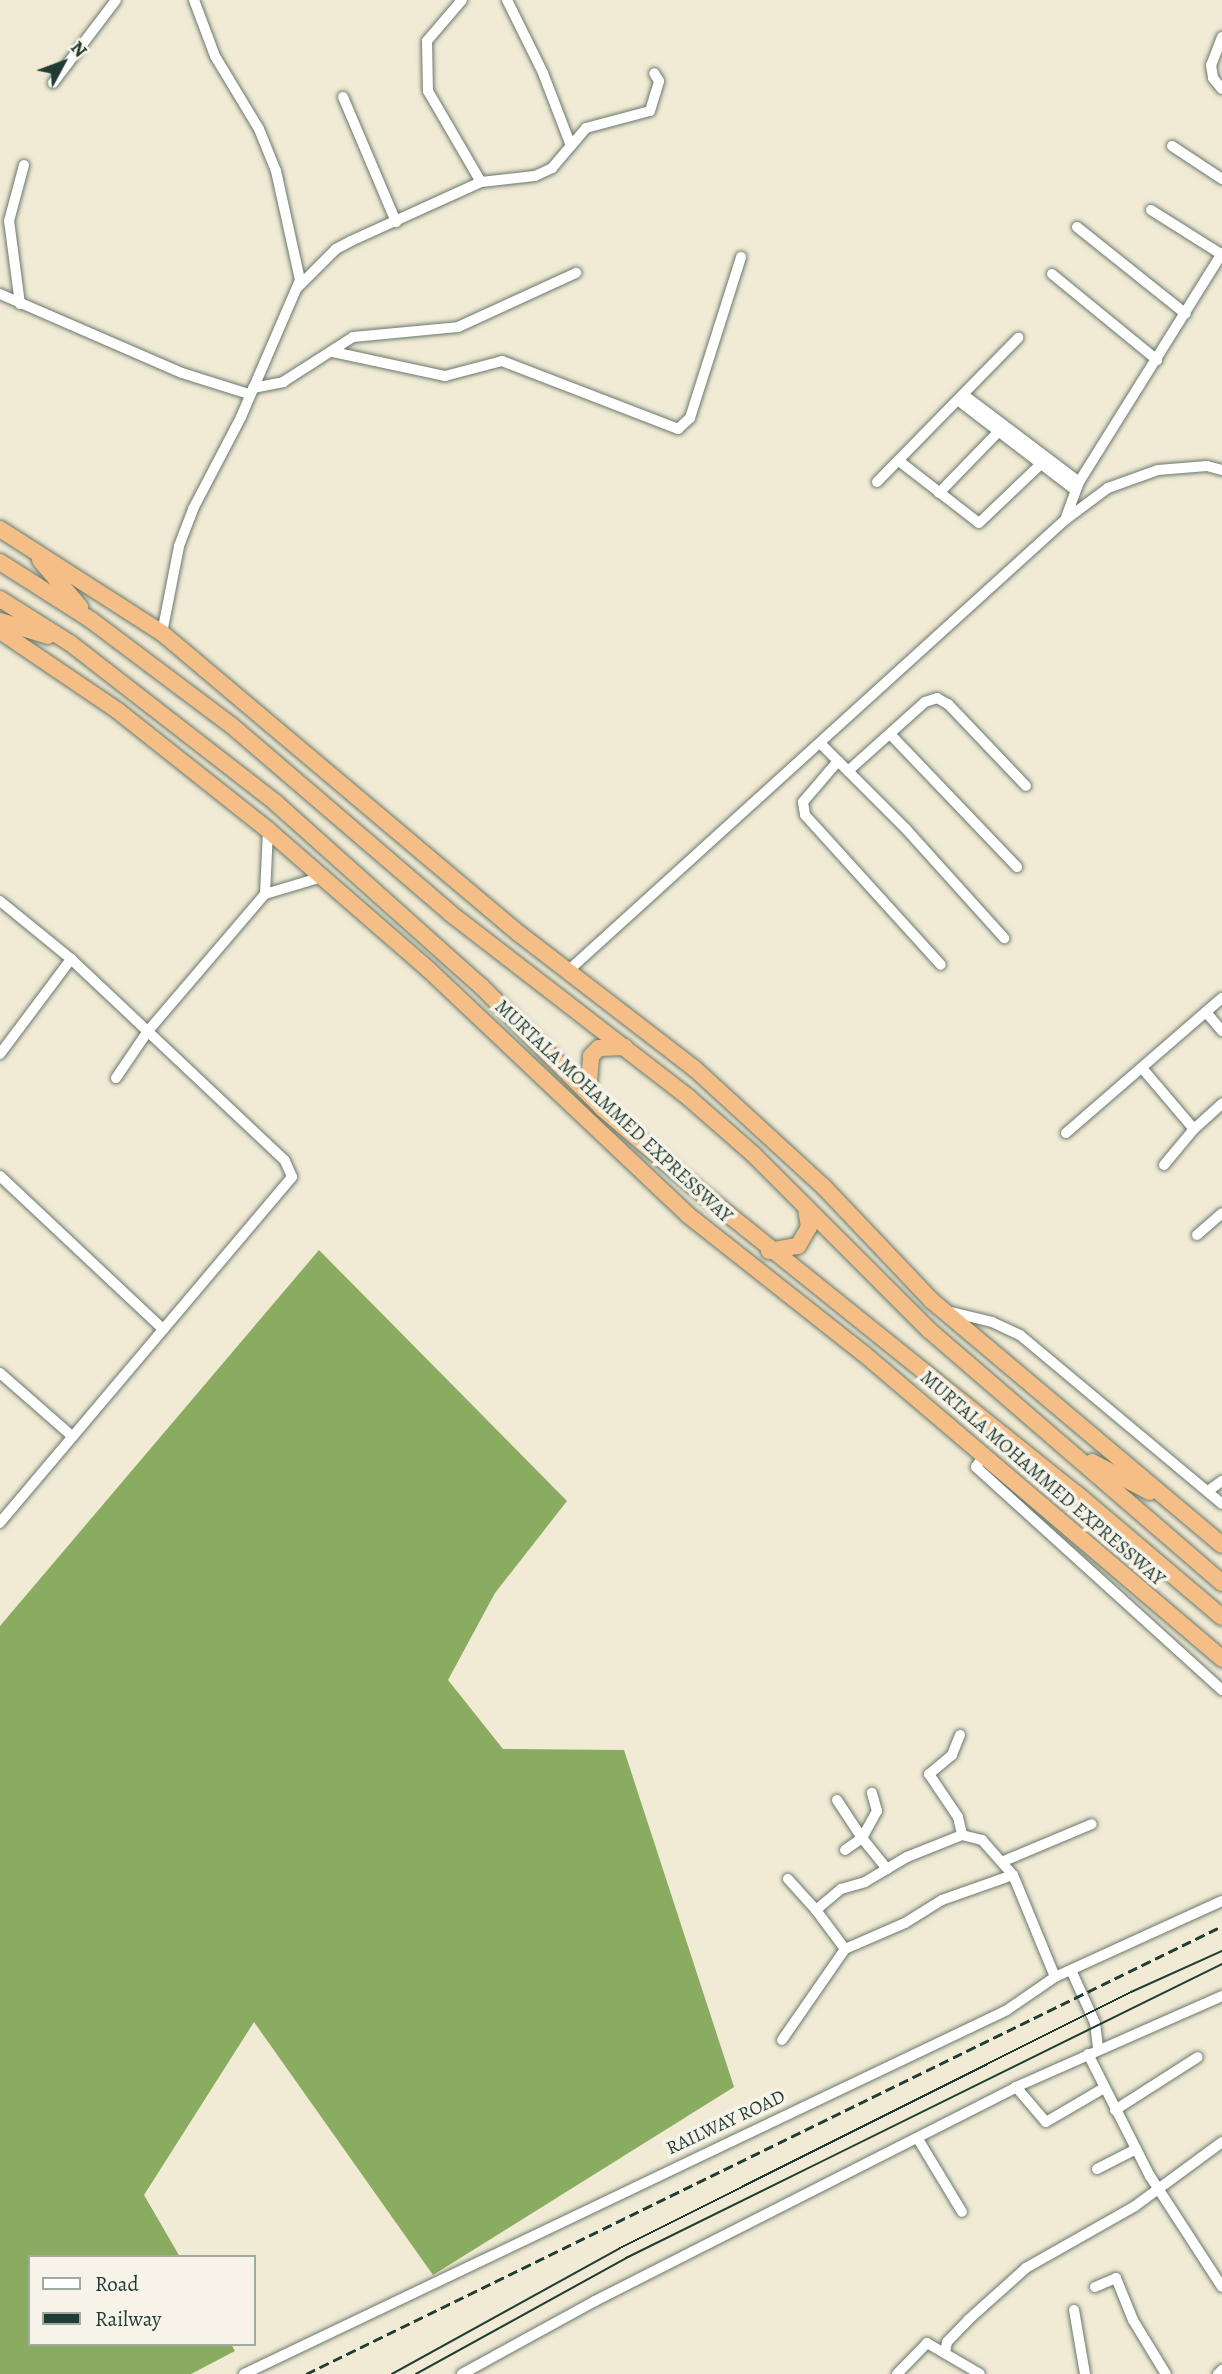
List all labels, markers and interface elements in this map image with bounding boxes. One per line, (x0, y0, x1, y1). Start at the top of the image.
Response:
north arrow (28, 28, 98, 98)
text: N (64, 35, 93, 63)
street label: MURTALA MOHAMMED EXPRESSWAY (490, 996, 736, 1228)
street label: MURTALA MOHAMMED EXPRESSWAY (915, 1367, 1169, 1591)
street label: RAILWAY ROAD (663, 2086, 789, 2160)
legend (28, 2255, 256, 2346)
text: Road (95, 2270, 139, 2298)
text: Railway (95, 2305, 161, 2333)

